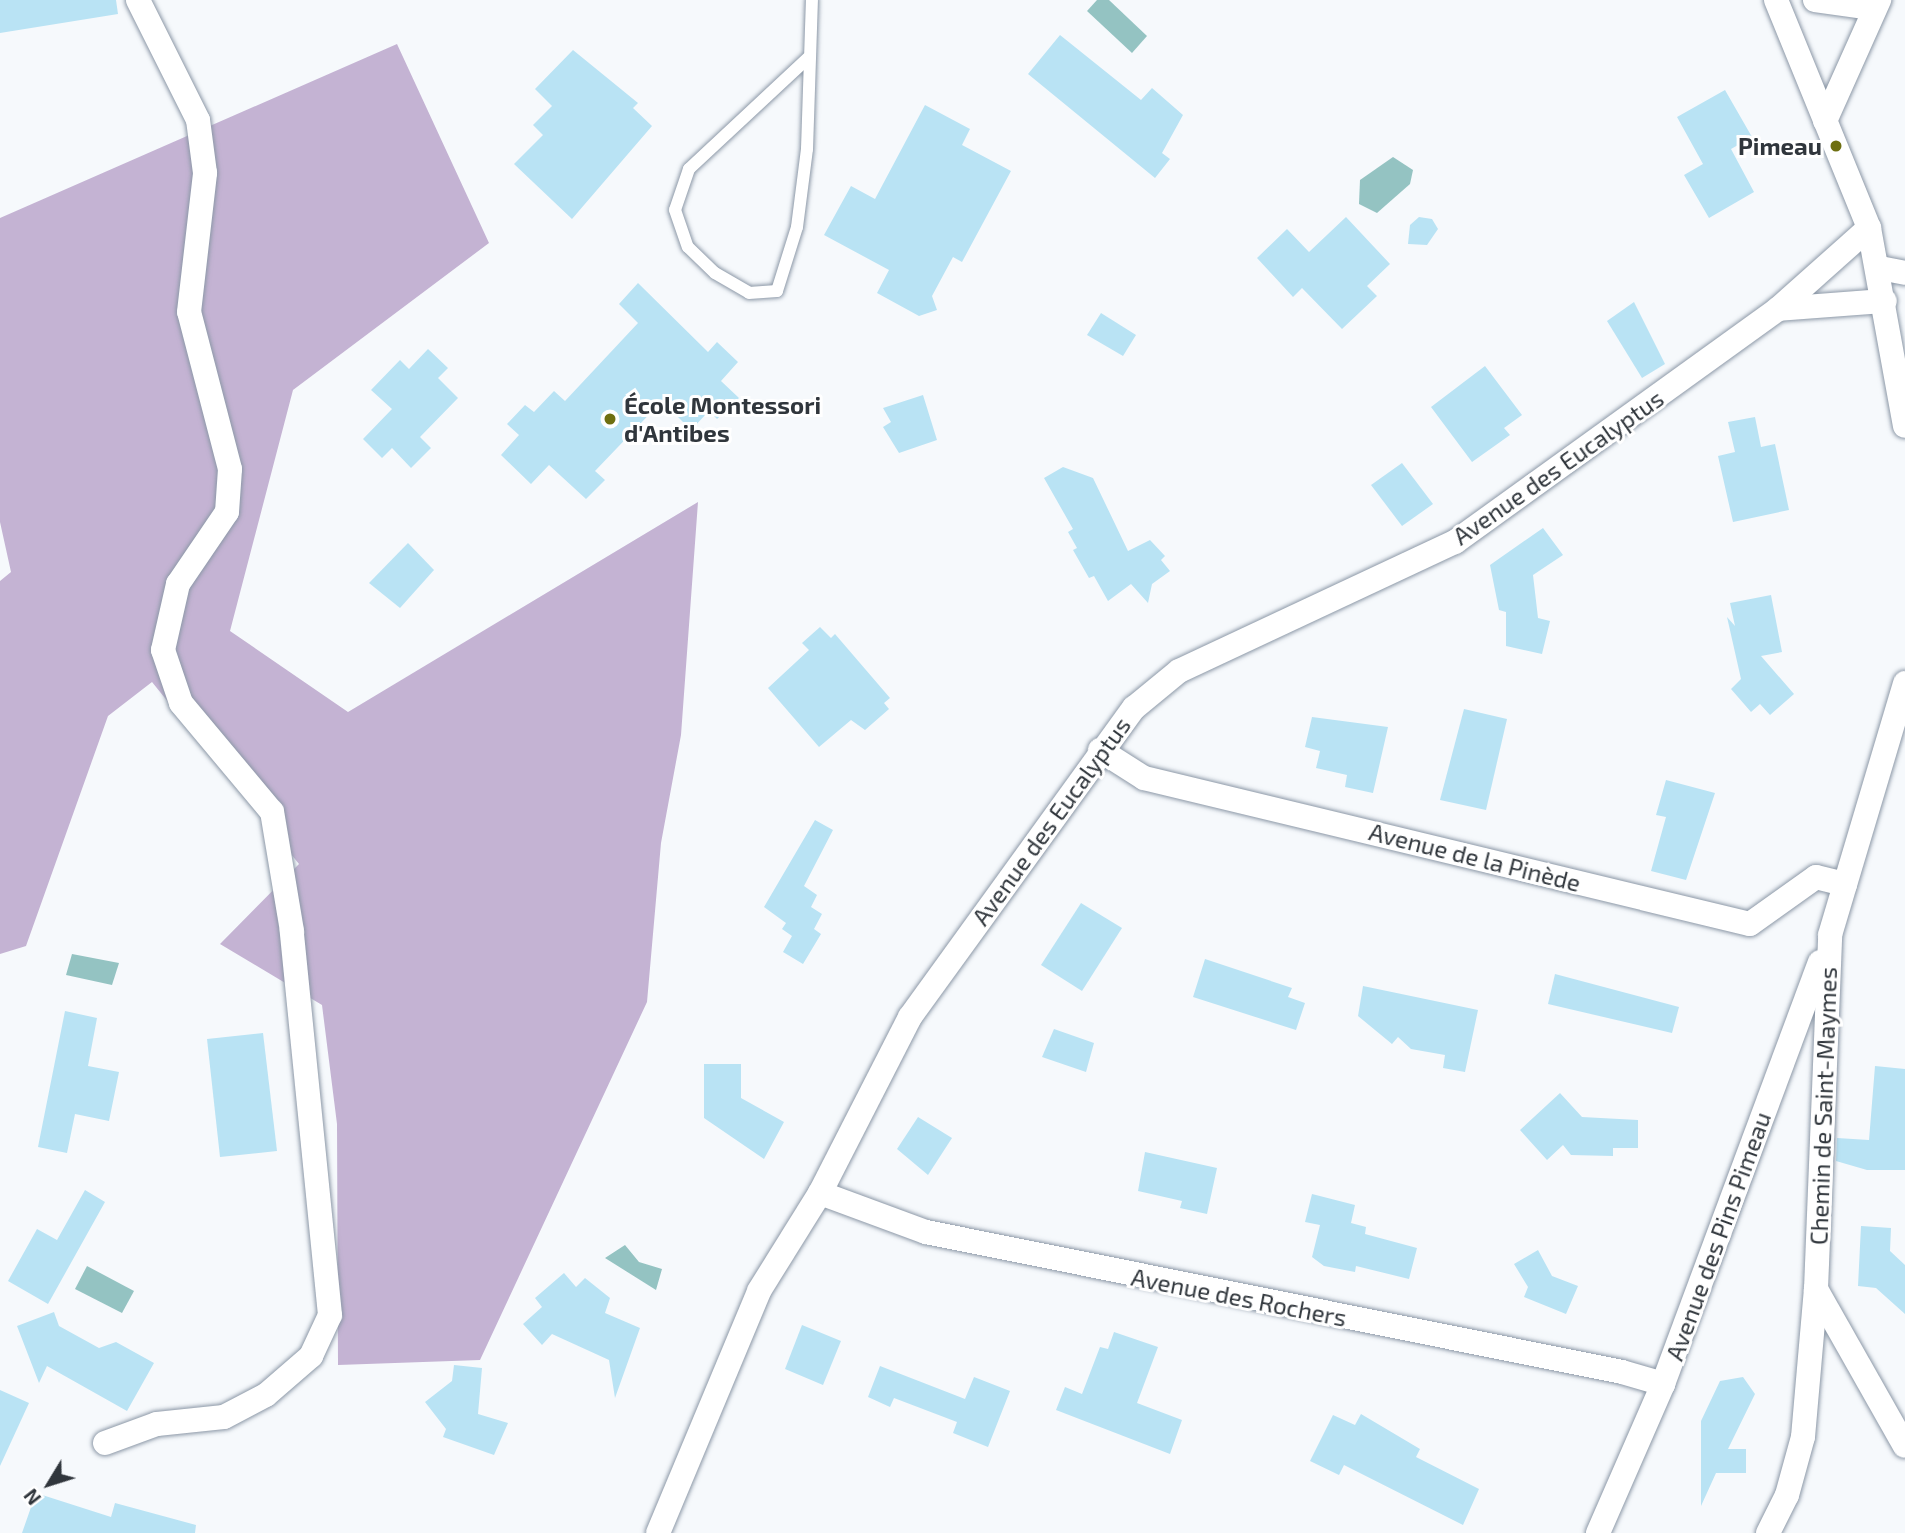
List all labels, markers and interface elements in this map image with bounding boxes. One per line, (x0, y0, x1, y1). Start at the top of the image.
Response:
place label: Pimeau (1738, 132, 1822, 160)
marker: Pimeau (1828, 138, 1844, 154)
street label: Avenue des Eucalyptus (1447, 383, 1669, 551)
place label: École Montessori d'Antibes (624, 391, 821, 447)
marker: École Montessori d'Antibes (602, 411, 618, 427)
street label: Avenue des Eucalyptus (966, 711, 1136, 931)
street label: Avenue de la Pinède (1366, 817, 1584, 897)
street label: Chemin de Saint-Maymes (1804, 966, 1842, 1246)
street label: Avenue des Pins Pimeau (1660, 1108, 1776, 1364)
street label: Avenue des Rochers (1129, 1262, 1349, 1332)
north arrow (14, 1449, 84, 1519)
text: N (19, 1485, 45, 1510)

